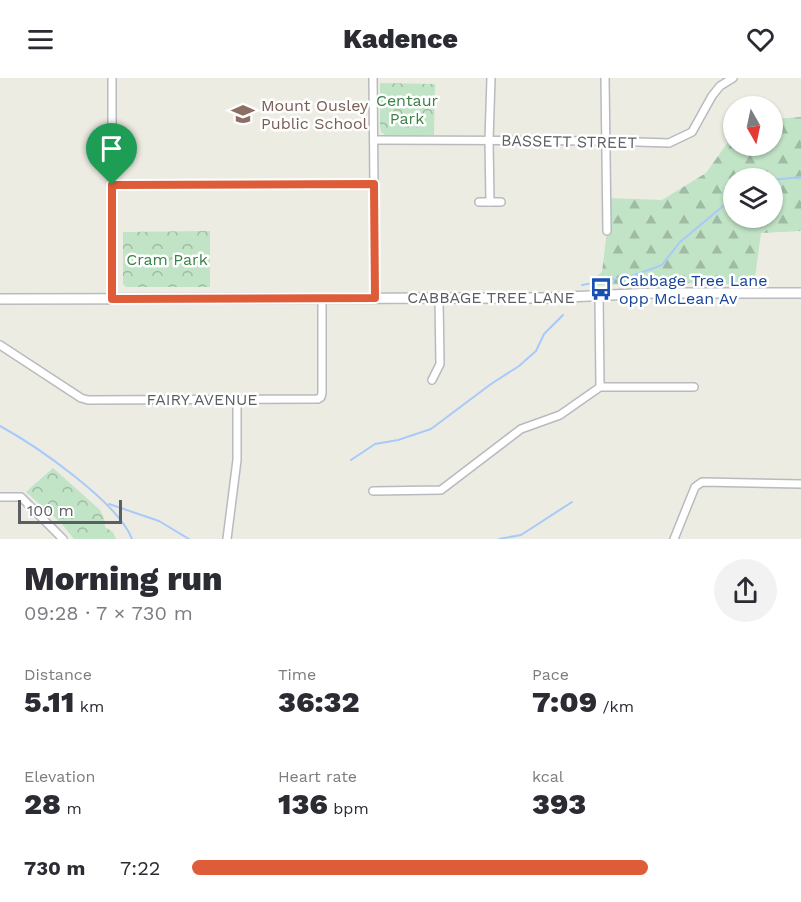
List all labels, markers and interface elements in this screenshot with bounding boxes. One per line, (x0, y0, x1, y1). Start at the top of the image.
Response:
icon: menu (24, 23, 57, 56)
text: Kadence (343, 23, 458, 55)
icon: heart (744, 23, 777, 56)
park label: Centaur Park (376, 91, 439, 128)
place label: Mount Ousley Public School (261, 96, 369, 133)
north arrow (723, 96, 783, 156)
map controls (723, 96, 783, 228)
school or university icon: Mount Ousley Public School (230, 101, 256, 127)
pin (86, 123, 137, 185)
street label: BASSETT STREET (501, 131, 637, 152)
icon: arrive (95, 132, 128, 165)
button: layers (723, 168, 783, 228)
park label: Cram Park (126, 250, 208, 269)
place label: Cabbage Tree Lane opp McLean Av (619, 271, 767, 308)
bus stop icon: Cabbage Tree Lane opp McLean Av (588, 276, 614, 302)
street label: CABBAGE TREE LANE (407, 288, 575, 307)
street label: FAIRY AVENUE (147, 390, 257, 409)
scale bar (18, 497, 122, 525)
text: 100 m (27, 501, 74, 520)
text: Morning run (24, 559, 223, 598)
button: share (714, 559, 777, 622)
text: 09:28 · 7 × 730 m (24, 601, 193, 625)
text: Distance (24, 665, 92, 684)
text: Time (278, 665, 316, 684)
text: Pace (532, 665, 569, 684)
text: 5.11 (24, 684, 74, 719)
text: 36:32 (278, 684, 360, 719)
text: 7:09 (532, 684, 597, 719)
text: km (74, 697, 104, 716)
text: /km (597, 697, 634, 716)
text: Elevation (24, 767, 95, 786)
text: Heart rate (278, 767, 357, 786)
text: kcal (532, 767, 564, 786)
text: 28 (24, 786, 61, 821)
text: 136 (278, 786, 328, 821)
text: 393 (532, 786, 586, 821)
text: m (61, 799, 82, 818)
text: bpm (328, 799, 369, 818)
text: 730 m (24, 856, 85, 880)
text: 7:22 (120, 856, 160, 880)

